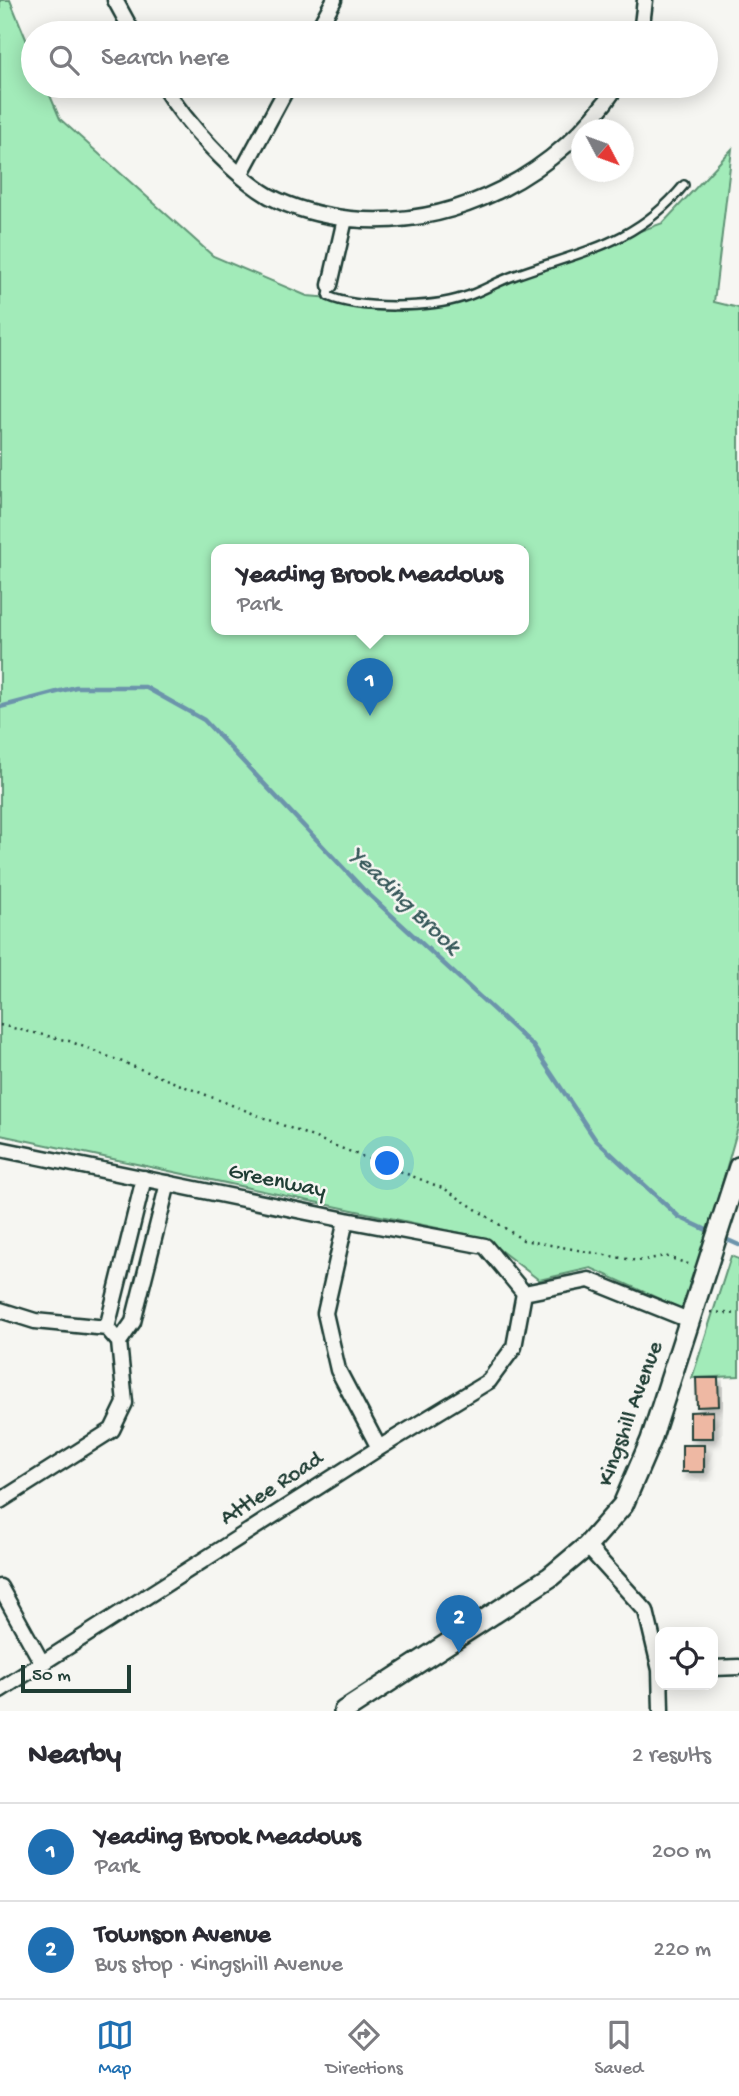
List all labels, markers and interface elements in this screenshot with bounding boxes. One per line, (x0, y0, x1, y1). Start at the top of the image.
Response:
search box (21, 21, 718, 98)
icon: search (45, 41, 83, 79)
text: Search here (101, 44, 229, 75)
north arrow (571, 119, 634, 182)
popup (211, 544, 529, 635)
text: Yeading Brook Meadows (237, 561, 503, 592)
text: Park (237, 592, 281, 619)
pin: 1 (347, 658, 393, 716)
water label: Yeading Brook (342, 841, 467, 963)
your location (370, 1146, 404, 1180)
street label: Greenway (226, 1158, 328, 1206)
street label: Kingshill Avenue (592, 1337, 670, 1490)
street label: Attlee Road (216, 1445, 330, 1532)
pin: 2 (436, 1595, 482, 1653)
map controls (655, 1627, 718, 1690)
button: locate (655, 1627, 718, 1690)
scale bar (21, 1662, 131, 1694)
text: 50 m (32, 1665, 71, 1688)
text: Nearby (28, 1739, 121, 1774)
text: 2 results (632, 1743, 711, 1770)
text: Yeading Brook Meadows (95, 1823, 361, 1854)
text: 1 (46, 1839, 56, 1866)
text: 200 m (652, 1839, 711, 1866)
text: Park (95, 1854, 139, 1881)
text: Townson Avenue (95, 1921, 271, 1952)
text: 2 (45, 1937, 57, 1964)
text: 220 m (654, 1937, 711, 1964)
text: Bus stop · Kingshill Avenue (95, 1952, 343, 1979)
tab: Map (96, 2016, 134, 2081)
tab: Directions (326, 2016, 403, 2081)
tab: Saved (594, 2016, 643, 2081)

